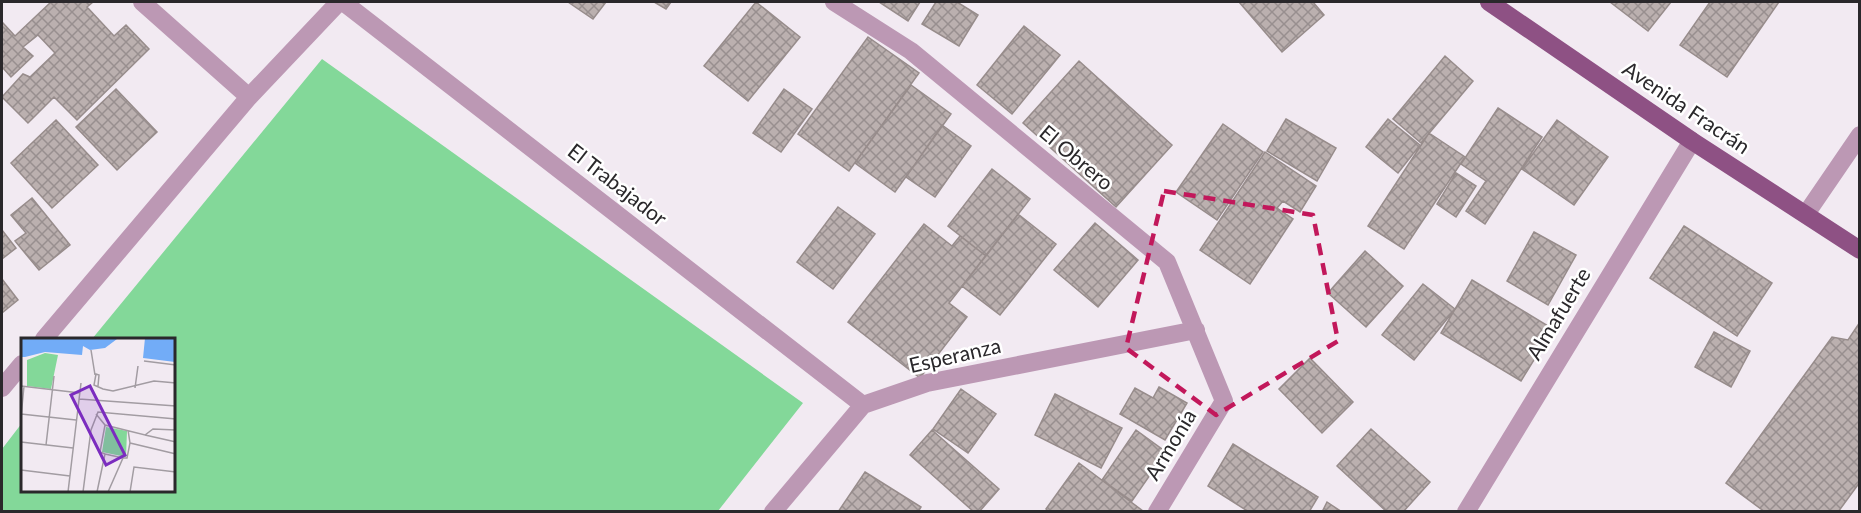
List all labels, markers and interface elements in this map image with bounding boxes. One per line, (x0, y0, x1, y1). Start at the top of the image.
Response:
street label: Avenida Fracrán (1619, 55, 1755, 158)
street label: El Obrero (1035, 119, 1119, 195)
street label: El Trabajador (563, 137, 673, 230)
street label: Almafuerte (1520, 263, 1595, 364)
street label: Esperanza (906, 332, 1003, 377)
inset map (21, 338, 176, 492)
street label: Armonía (1139, 404, 1201, 484)

